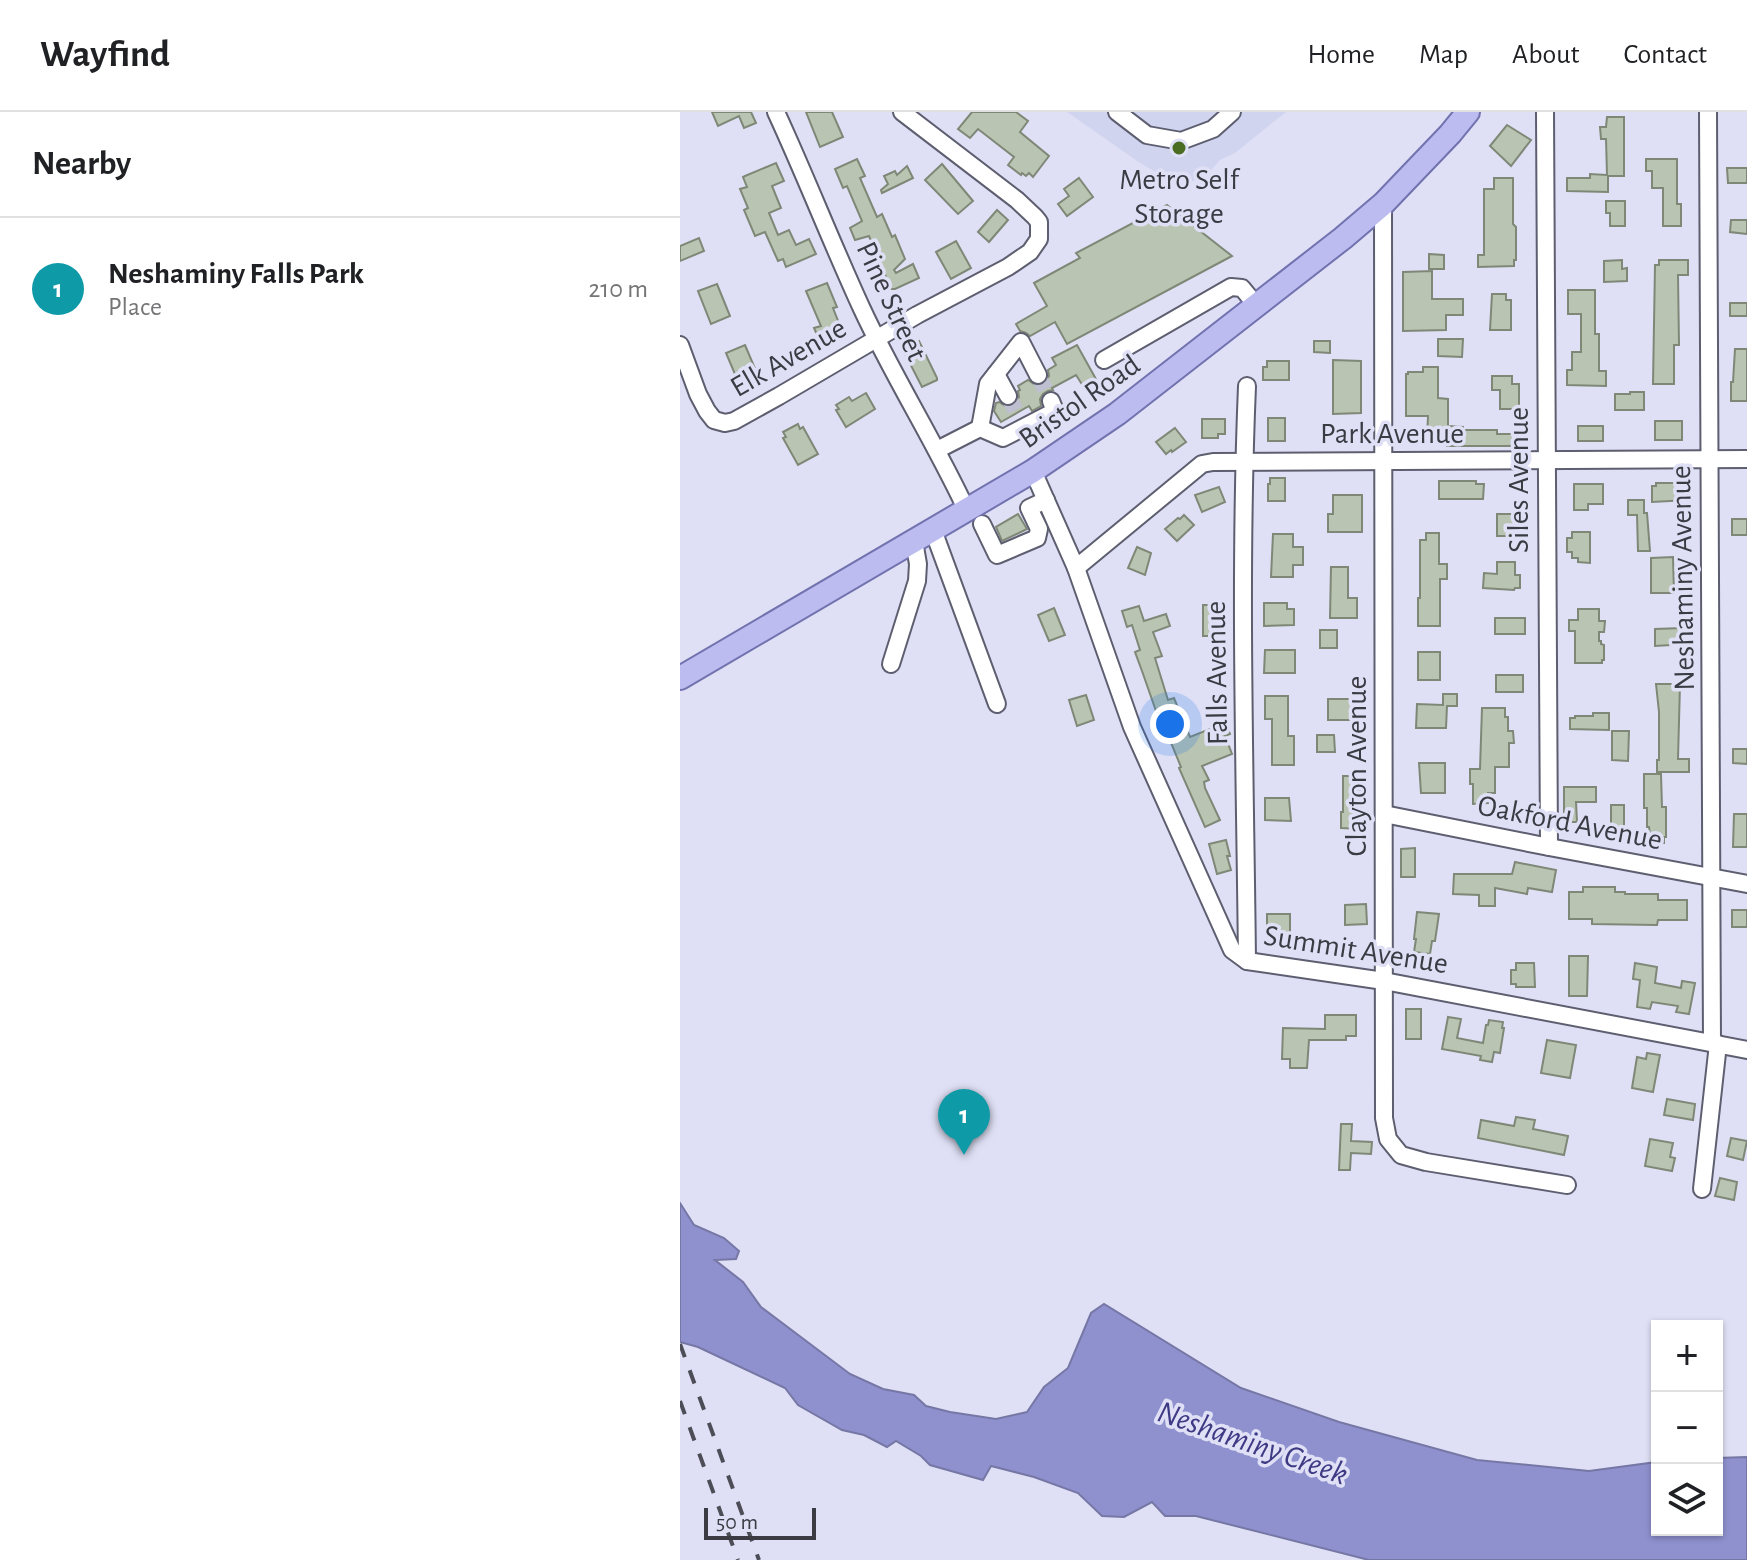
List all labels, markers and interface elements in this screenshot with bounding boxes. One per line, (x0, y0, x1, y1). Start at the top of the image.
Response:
text: Wayfind (40, 36, 170, 74)
text: Home (1308, 41, 1375, 69)
text: Map (1419, 41, 1468, 69)
text: About (1512, 41, 1580, 69)
text: Contact (1624, 41, 1707, 69)
marker: Metro Self Storage (1170, 139, 1188, 157)
text: Nearby (32, 147, 131, 181)
place label: Metro Self Storage (1119, 165, 1241, 229)
street label: Pine Street (851, 237, 932, 366)
text: Neshaminy Falls Park (108, 259, 364, 289)
text: 1 (53, 276, 63, 302)
text: 210 m (588, 276, 648, 302)
text: Place (108, 294, 162, 320)
street label: Elk Avenue (726, 313, 851, 403)
street label: Bristol Road (1014, 349, 1145, 454)
street label: Siles Avenue (1504, 407, 1534, 553)
street label: Park Avenue (1320, 419, 1464, 449)
street label: Neshaminy Avenue (1666, 465, 1700, 691)
street label: Falls Avenue (1201, 601, 1233, 745)
street label: Clayton Avenue (1342, 676, 1372, 856)
your location (1150, 704, 1190, 744)
street label: Oakford Avenue (1475, 790, 1665, 856)
street label: Summit Avenue (1262, 921, 1450, 979)
pin: 1 (938, 1089, 990, 1155)
map controls (1651, 1320, 1723, 1536)
button: + (1651, 1320, 1723, 1392)
button: − (1651, 1392, 1723, 1464)
water label: Neshaminy Creek (1154, 1396, 1352, 1490)
button: layers (1651, 1464, 1723, 1536)
scale bar (704, 1504, 816, 1540)
text: 50 m (716, 1511, 758, 1533)

